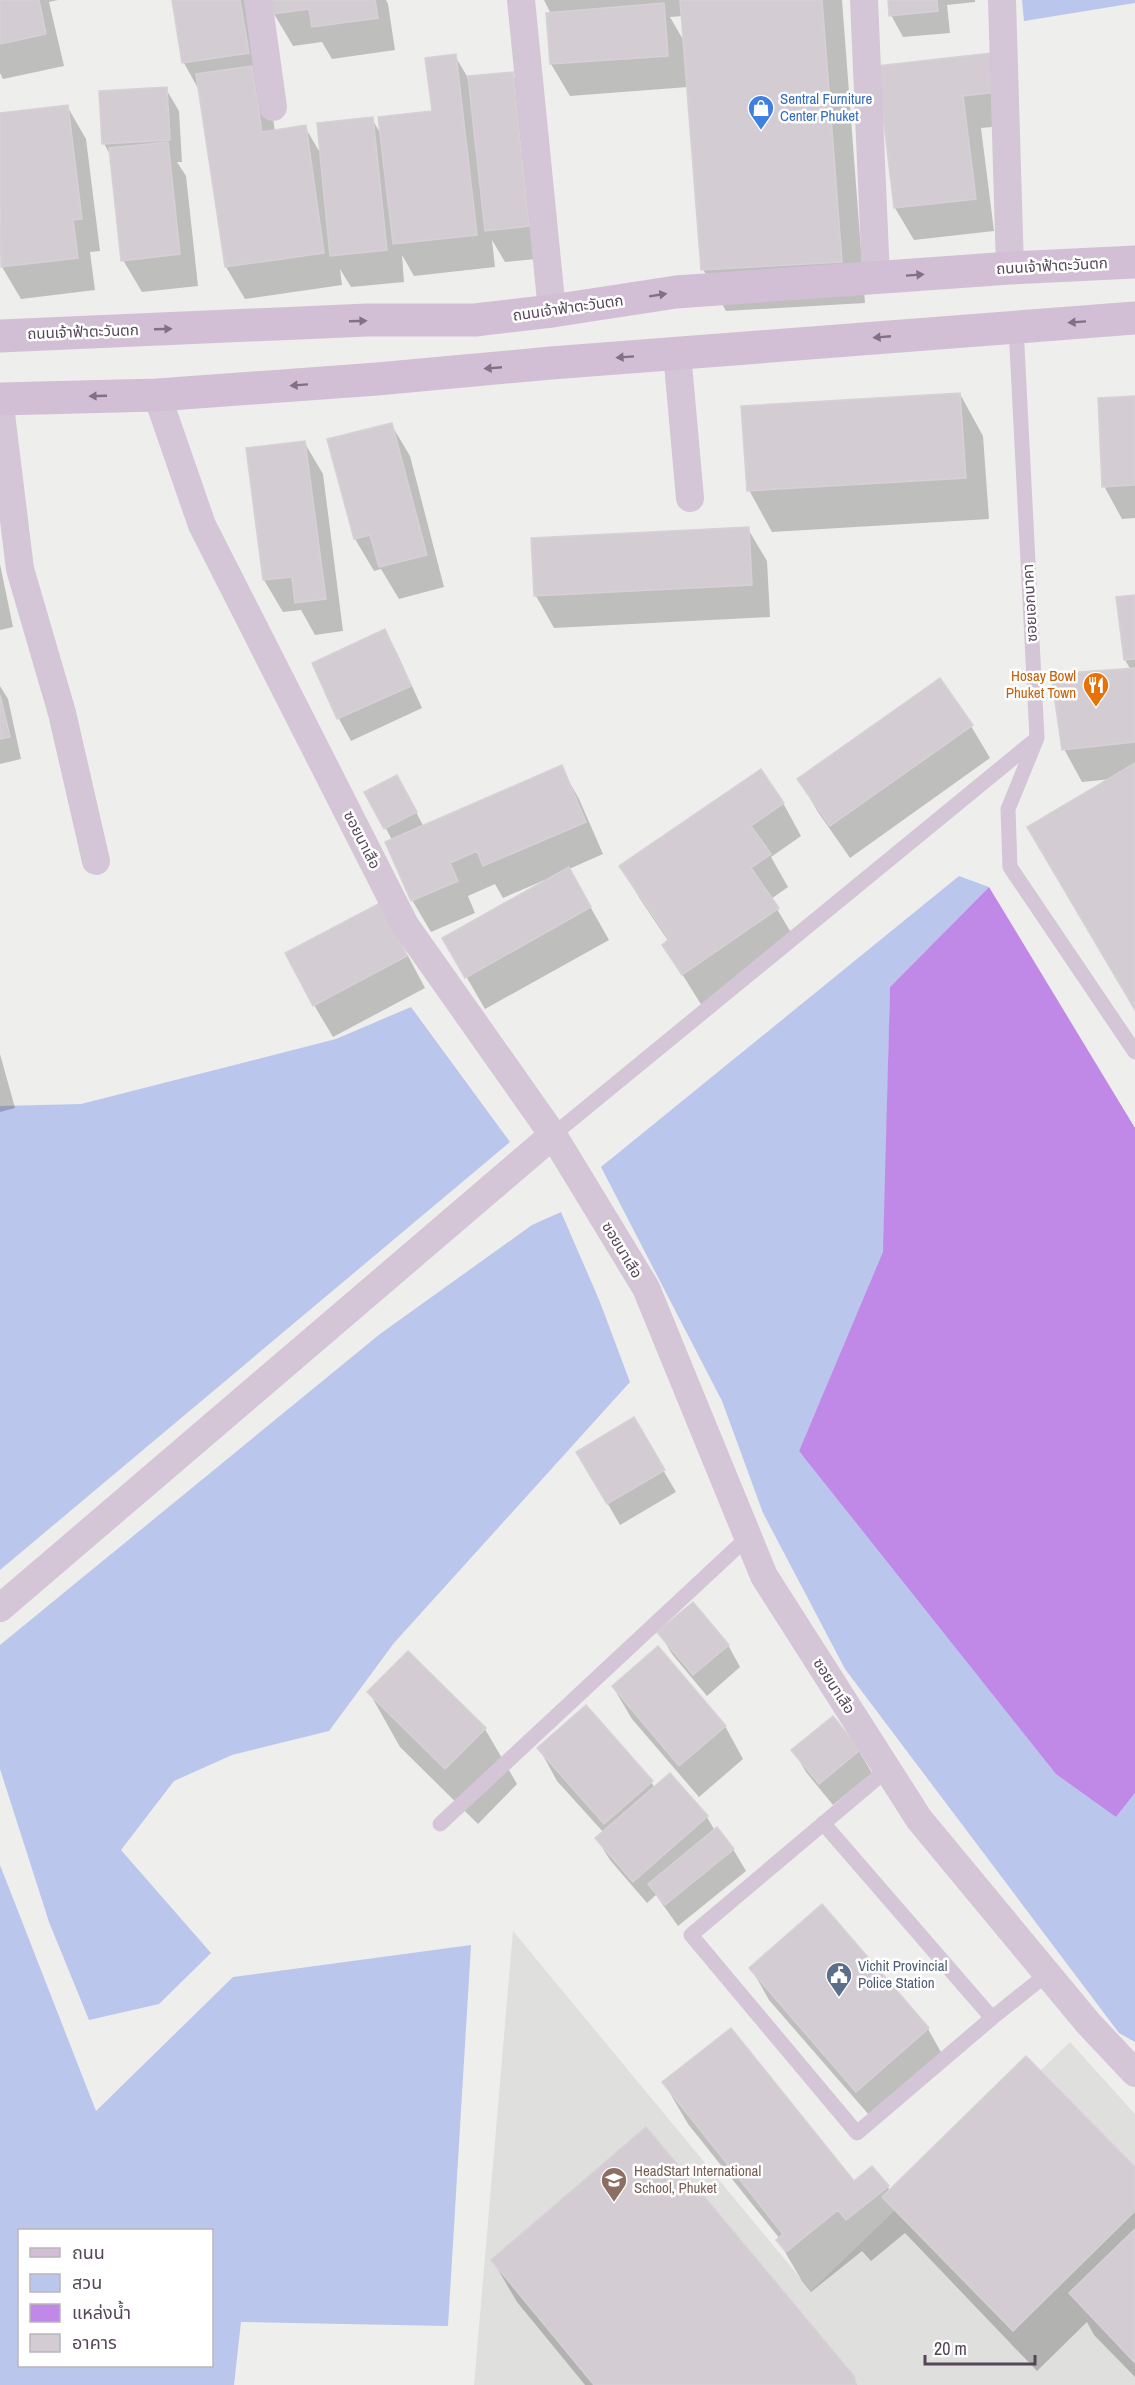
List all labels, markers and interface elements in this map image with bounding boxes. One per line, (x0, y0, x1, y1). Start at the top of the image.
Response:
place label: Sentral Furniture Center Phuket (780, 88, 872, 126)
shop icon: Sentral Furniture Center Phuket (746, 93, 776, 131)
street label: ถนนเจ้าฟ้าตะวันตก (996, 252, 1108, 279)
one-way arrow (906, 270, 925, 279)
street label: ถนนเจ้าฟ้าตะวันตก (511, 289, 625, 326)
one-way arrow (648, 290, 667, 299)
one-way arrow (349, 316, 368, 325)
one-way arrow (1067, 318, 1086, 327)
street label: ถนนเจ้าฟ้าตะวันตก (27, 319, 139, 344)
one-way arrow (154, 324, 173, 334)
one-way arrow (873, 332, 892, 342)
one-way arrow (615, 353, 634, 362)
one-way arrow (483, 363, 502, 373)
one-way arrow (289, 380, 308, 389)
one-way arrow (89, 392, 108, 401)
street label: ซอยเอกนาคา (1017, 563, 1042, 643)
place label: Hosay Bowl Phuket Town (1006, 665, 1076, 703)
restaurant icon: Hosay Bowl Phuket Town (1081, 670, 1111, 708)
street label: ซอยนาเสือ (339, 807, 386, 872)
street label: ซอยนาเสือ (597, 1217, 648, 1282)
street label: ซอยนาเสือ (809, 1654, 860, 1718)
place label: Vichit Provincial Police Station (858, 1955, 947, 1993)
public building icon: Vichit Provincial Police Station (824, 1960, 854, 1998)
place label: HeadStart International School, Phuket (634, 2160, 761, 2198)
school or university icon: HeadStart International School, Phuket (599, 2165, 629, 2203)
legend (18, 2229, 213, 2367)
text: ถนน (72, 2240, 105, 2265)
text: สวน (72, 2270, 102, 2295)
text: แหล่งน้ำ (72, 2300, 131, 2325)
scale bar (925, 2328, 1034, 2366)
text: อาคาร (72, 2330, 117, 2355)
text: 20 m (934, 2336, 967, 2361)

